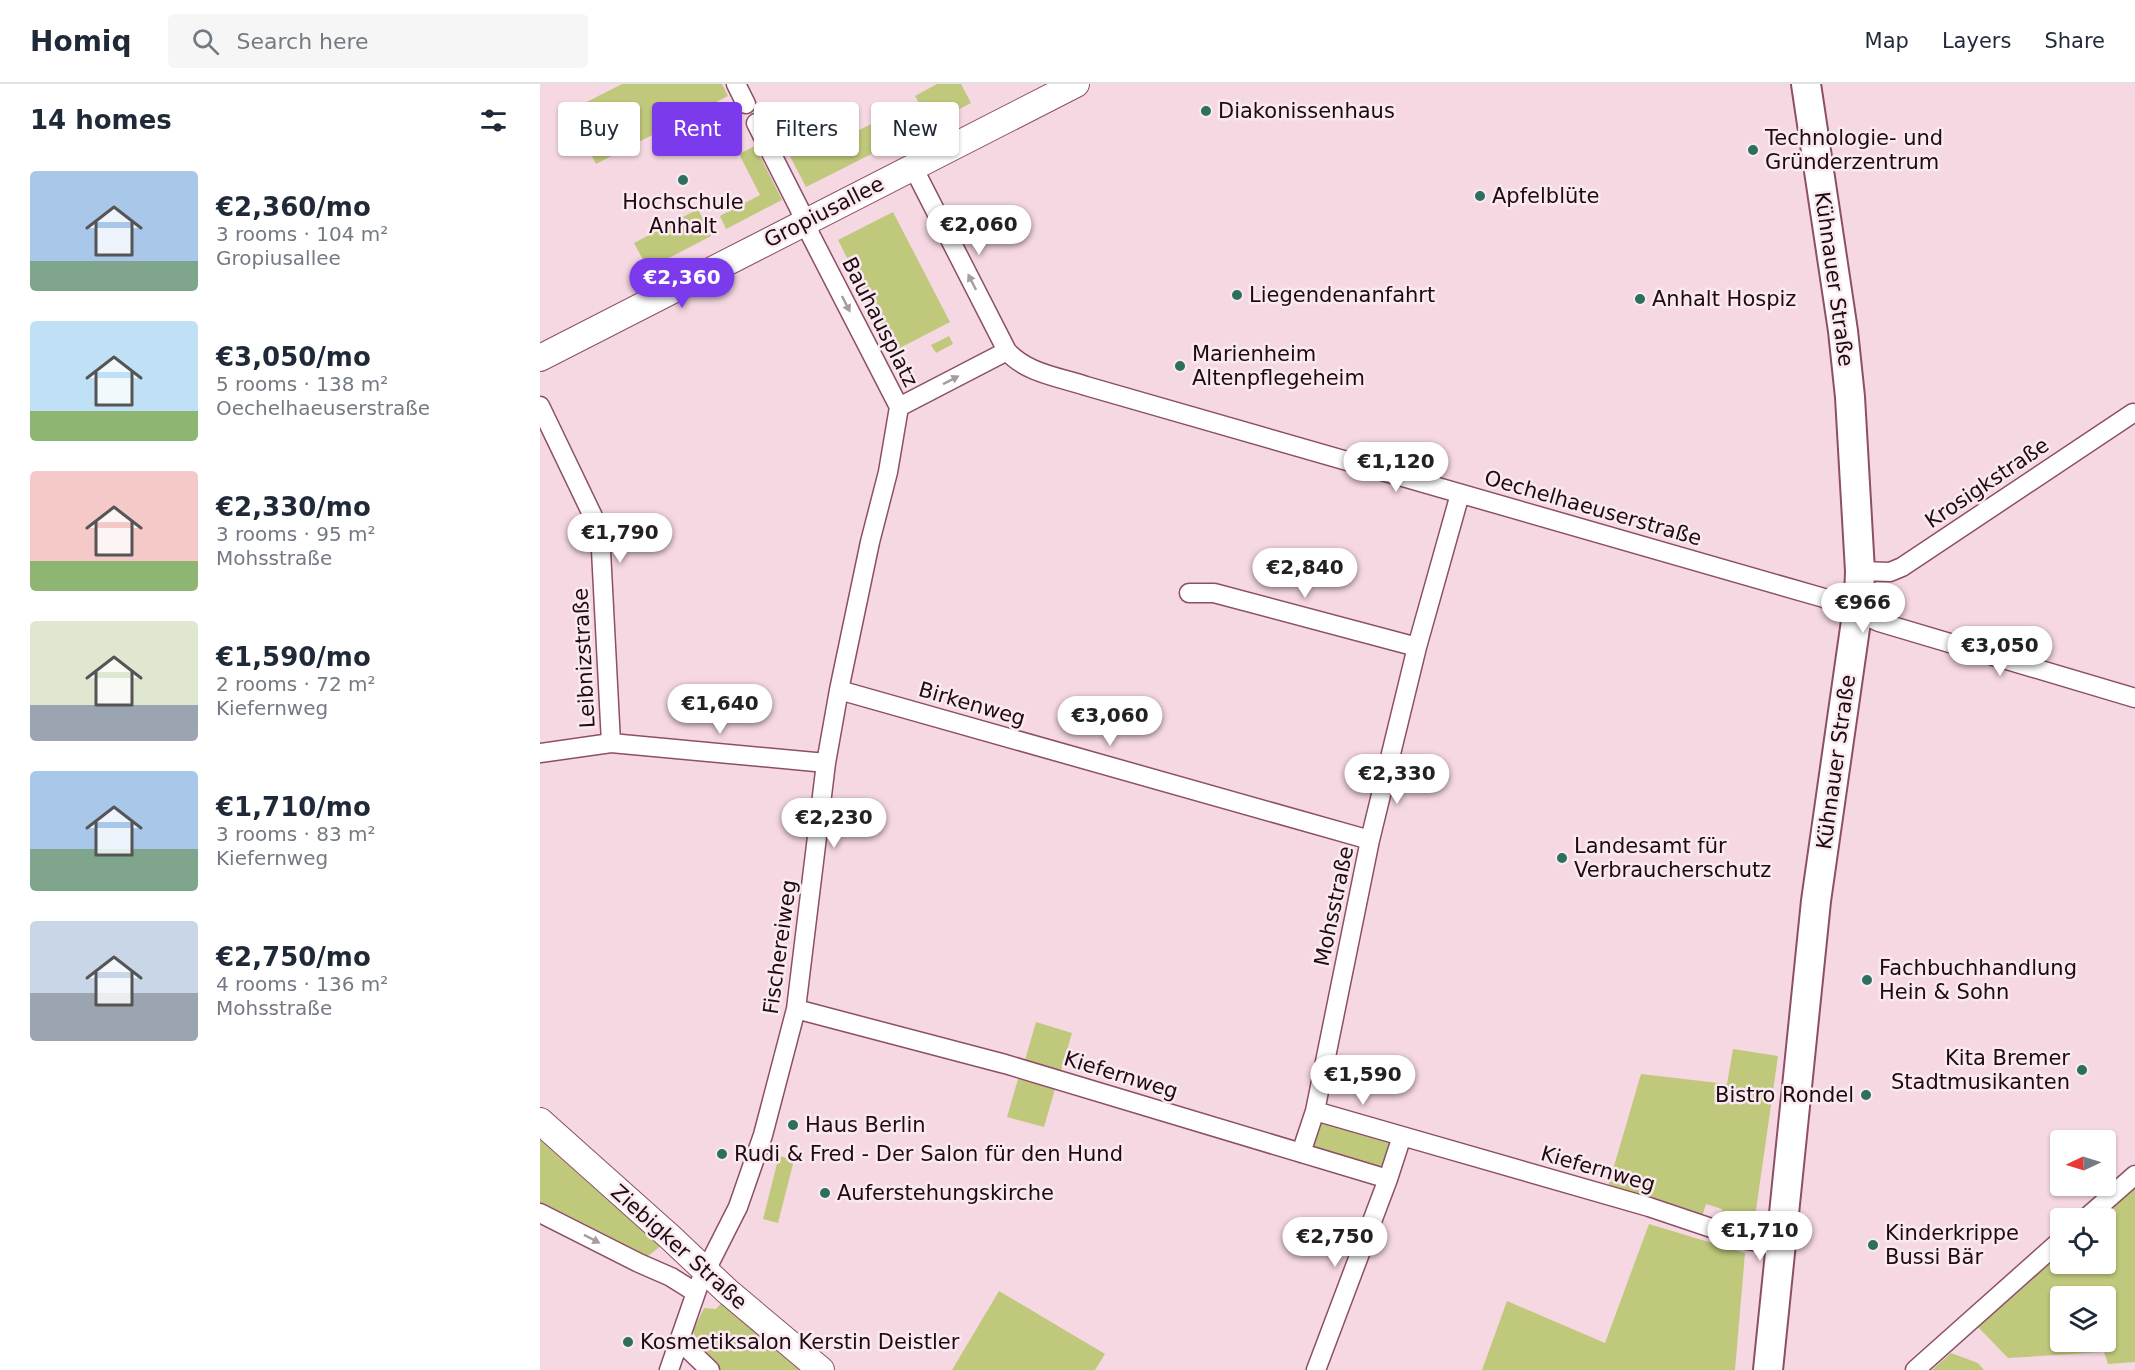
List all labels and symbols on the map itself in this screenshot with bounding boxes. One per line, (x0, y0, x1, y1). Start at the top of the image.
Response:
place label: Diakonissenhaus (1218, 99, 1395, 123)
marker: Diakonissenhaus (1199, 104, 1213, 118)
place label: Technologie- und Gründerzentrum (1764, 126, 1943, 174)
marker: Technologie- und Gründerzentrum (1746, 143, 1760, 157)
street label: Gropiusallee (760, 172, 888, 252)
marker: Hochschule Anhalt (676, 173, 690, 187)
place label: Apfelblüte (1492, 184, 1599, 208)
marker: Apfelblüte (1473, 189, 1487, 203)
place label: Hochschule Anhalt (622, 190, 744, 238)
street label: Kühnauer Straße (1810, 190, 1858, 368)
pin: €2,060 (930, 205, 1028, 256)
street label: Bauhausplatz (837, 253, 923, 391)
pin: €2,360 (633, 258, 731, 309)
one-way arrow (967, 273, 977, 290)
place label: Liegendenanfahrt (1249, 283, 1435, 307)
place label: Anhalt Hospiz (1652, 287, 1796, 311)
marker: Liegendenanfahrt (1230, 288, 1244, 302)
marker: Anhalt Hospiz (1633, 292, 1647, 306)
one-way arrow (841, 296, 851, 313)
place label: Marienheim Altenpflegeheim (1192, 342, 1365, 390)
marker: Marienheim Altenpflegeheim (1173, 359, 1187, 373)
one-way arrow (942, 375, 959, 385)
street label: Krosigkstraße (1921, 433, 2053, 533)
pin: €1,120 (1347, 442, 1445, 493)
street label: Oechelhaeuserstraße (1482, 465, 1704, 551)
pin: €1,790 (571, 513, 669, 564)
pin: €2,840 (1256, 548, 1354, 599)
pin: €966 (1827, 583, 1899, 634)
street label: Leibnizstraße (568, 587, 600, 729)
pin: €3,050 (1951, 626, 2049, 677)
street label: Kühnauer Straße (1812, 673, 1860, 851)
street label: Birkenweg (916, 677, 1028, 731)
pin: €1,640 (671, 684, 769, 735)
pin: €3,060 (1061, 696, 1159, 747)
pin: €2,330 (1348, 754, 1446, 805)
pin: €2,230 (785, 798, 883, 849)
place label: Landesamt für Verbraucherschutz (1574, 834, 1771, 882)
street label: Mohsstraße (1310, 844, 1358, 968)
marker: Landesamt für Verbraucherschutz (1555, 851, 1569, 865)
street label: Fischereiweg (759, 878, 801, 1016)
place label: Fachbuchhandlung Hein & Sohn (1879, 956, 2077, 1004)
marker: Fachbuchhandlung Hein & Sohn (1860, 973, 1874, 987)
street label: Kiefernweg (1061, 1046, 1181, 1104)
place label: Kita Bremer Stadtmusikanten (1891, 1046, 2070, 1094)
pin: €1,590 (1314, 1055, 1412, 1106)
marker: Kita Bremer Stadtmusikanten (2075, 1063, 2089, 1077)
place label: Bistro Rondel (1715, 1083, 1854, 1107)
marker: Bistro Rondel (1859, 1088, 1873, 1102)
place label: Haus Berlin (805, 1113, 926, 1137)
marker: Haus Berlin (786, 1118, 800, 1132)
north arrow (2050, 1130, 2116, 1196)
street label: Kiefernweg (1538, 1141, 1658, 1197)
place label: Rudi & Fred - Der Salon für den Hund (734, 1142, 1123, 1166)
marker: Rudi & Fred - Der Salon für den Hund (715, 1147, 729, 1161)
street label: Ziebigker Straße (606, 1180, 752, 1314)
place label: Auferstehungskirche (837, 1181, 1054, 1205)
marker: Auferstehungskirche (818, 1186, 832, 1200)
pin: €1,710 (1711, 1211, 1809, 1262)
pin: €2,750 (1286, 1217, 1384, 1268)
place label: Kinderkrippe Bussi Bär (1885, 1221, 2019, 1269)
one-way arrow (584, 1235, 601, 1244)
marker: Kinderkrippe Bussi Bär (1866, 1238, 1880, 1252)
place label: Kosmetiksalon Kerstin Deistler (640, 1330, 960, 1354)
marker: Kosmetiksalon Kerstin Deistler (621, 1335, 635, 1349)

